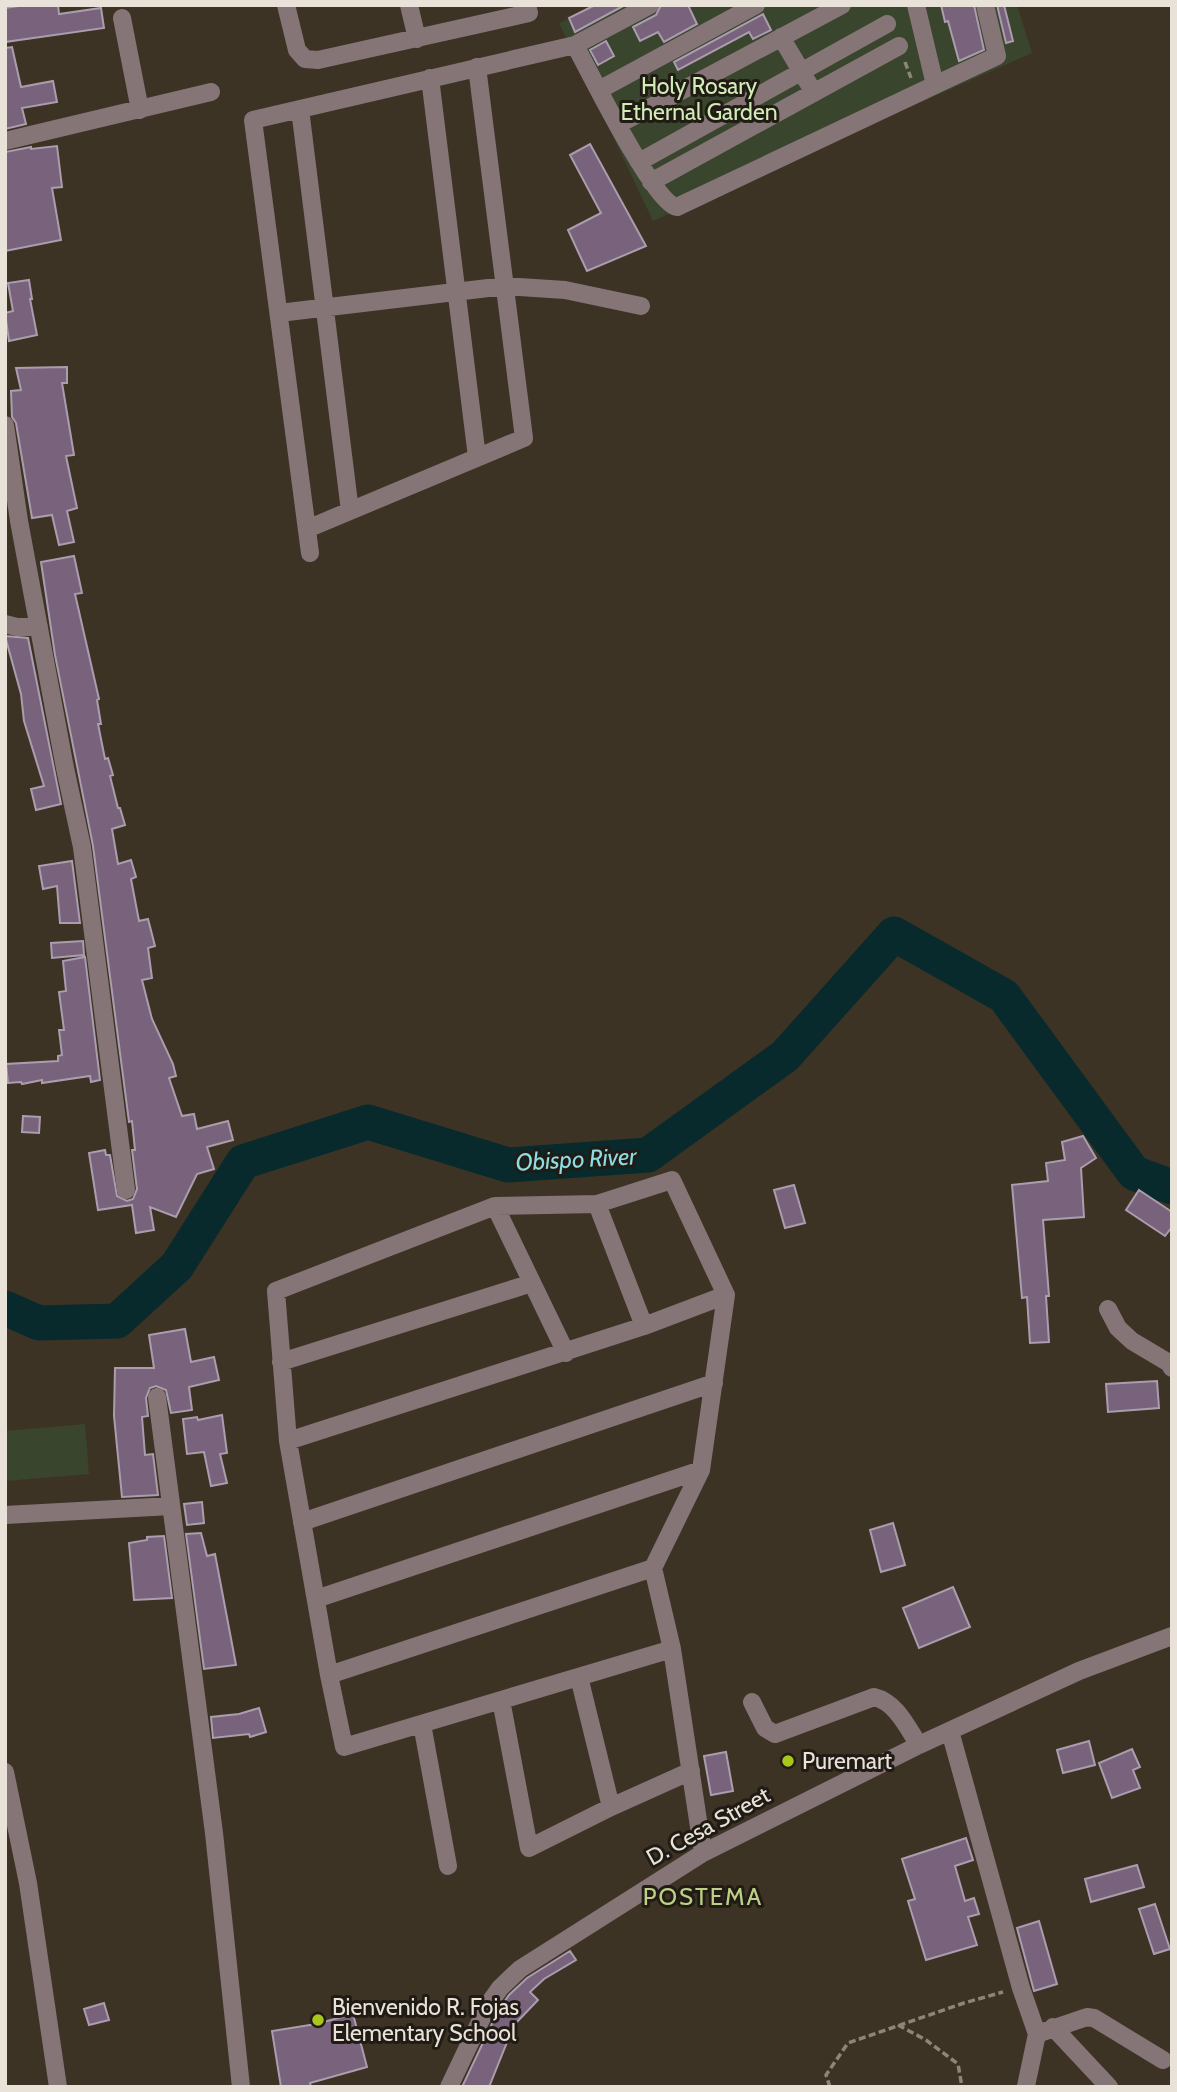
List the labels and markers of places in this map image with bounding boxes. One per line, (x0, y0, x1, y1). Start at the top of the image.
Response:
place label: Puremart (802, 1747, 892, 1775)
marker: Puremart (780, 1753, 796, 1769)
place label: Bienvenido R. Fojas Elementary School (332, 1993, 519, 2047)
marker: Bienvenido R. Fojas Elementary School (310, 2012, 326, 2028)

